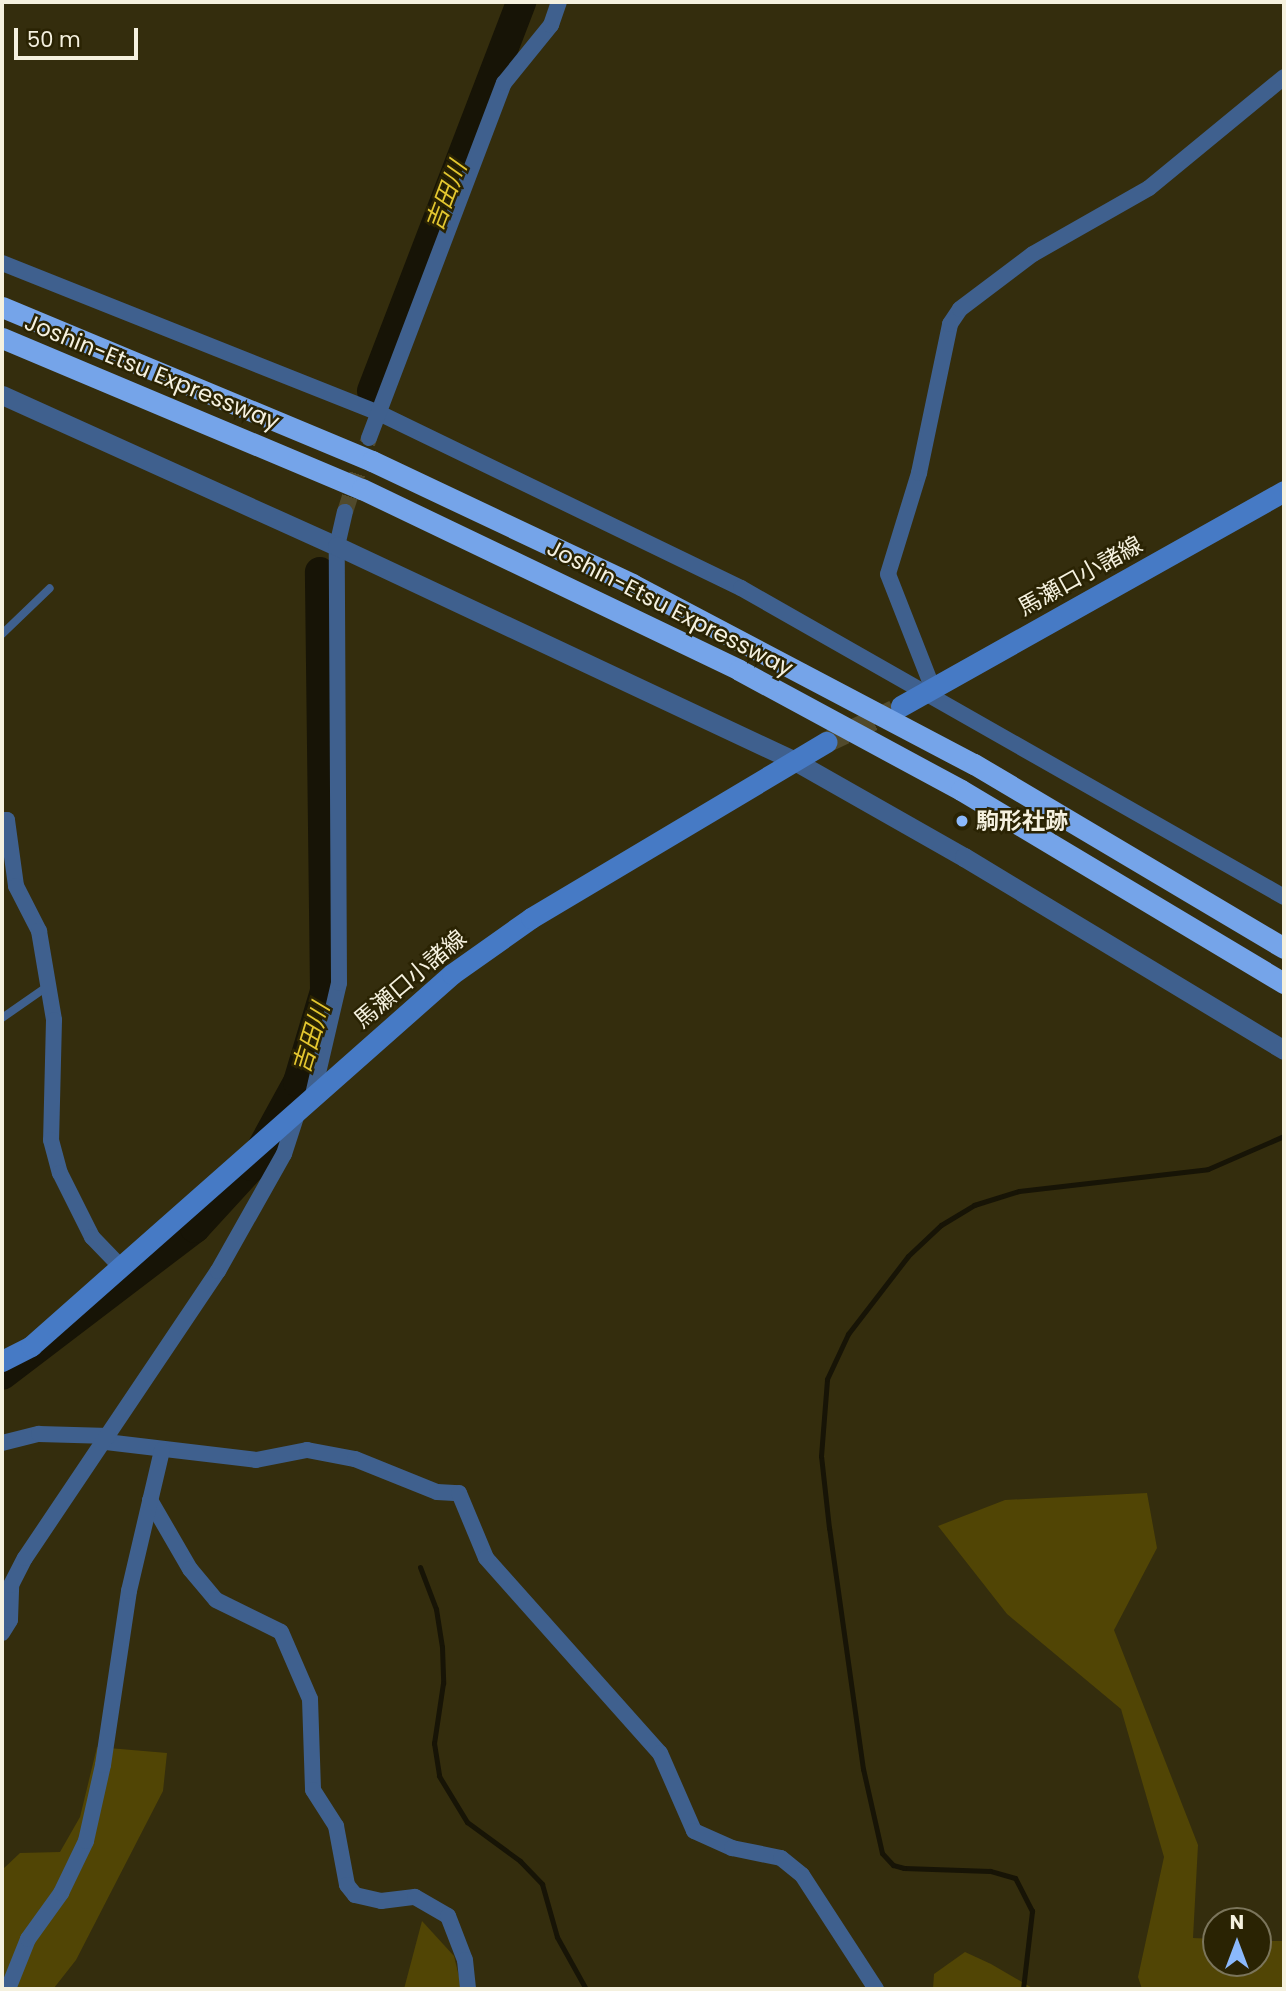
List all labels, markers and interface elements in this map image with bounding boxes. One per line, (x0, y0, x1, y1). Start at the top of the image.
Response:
scale bar (18, 14, 142, 58)
text: 50 m (27, 25, 81, 54)
water label: 吉田川 (420, 157, 472, 235)
street label: Joshin-Etsu Expressway (21, 308, 283, 436)
street label: 馬瀬口小諸線 (1013, 530, 1147, 622)
street label: Joshin-Etsu Expressway (542, 534, 798, 682)
place label: 駒形社跡 (976, 807, 1068, 835)
marker: 駒形社跡 (954, 813, 970, 829)
street label: 馬瀬口小諸線 (348, 924, 472, 1034)
water label: 吉田川 (287, 999, 335, 1077)
north arrow (1202, 1907, 1272, 1977)
text: N (1230, 1909, 1244, 1936)

